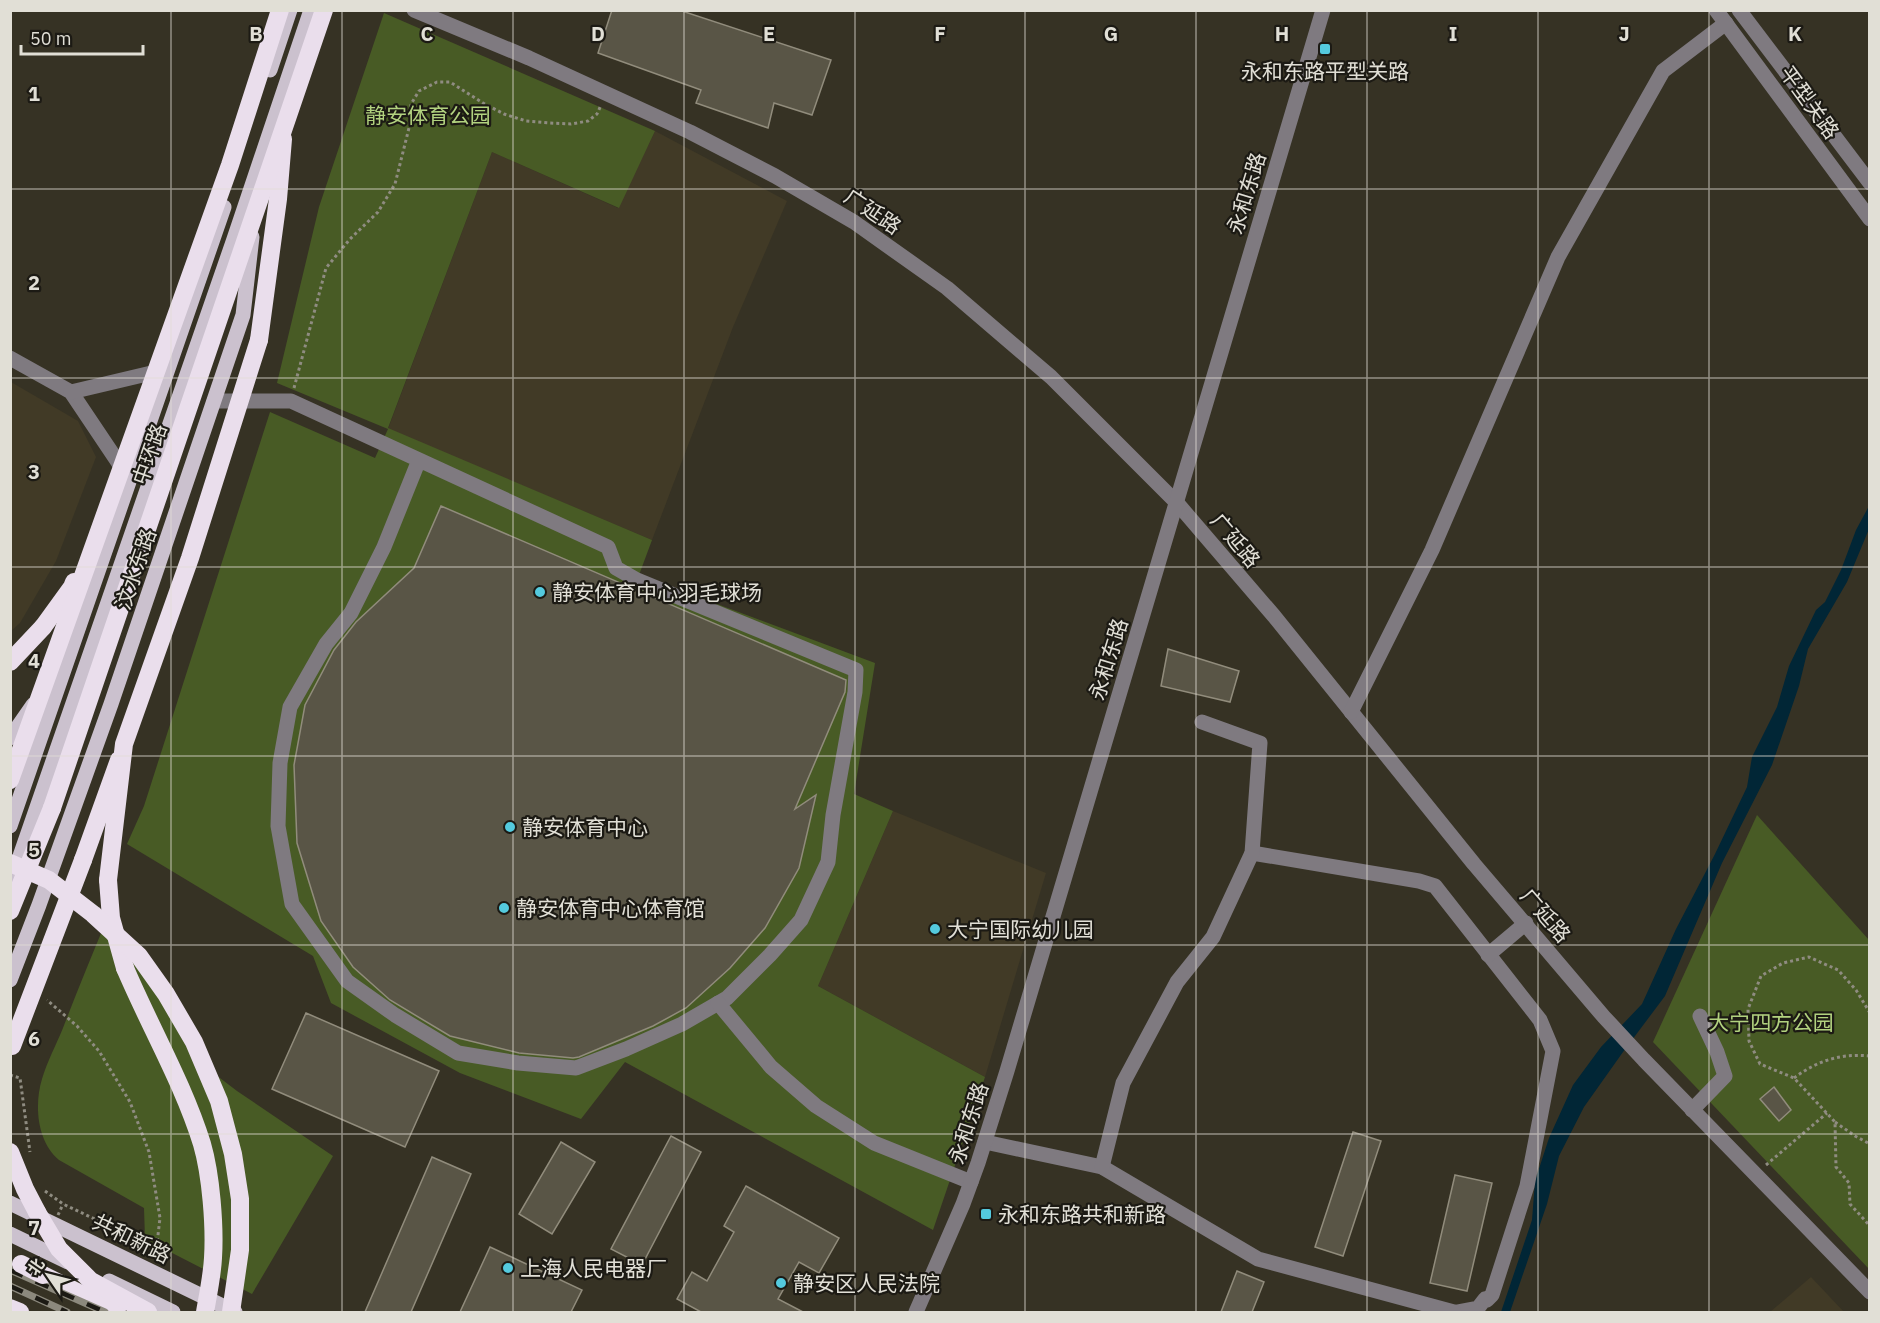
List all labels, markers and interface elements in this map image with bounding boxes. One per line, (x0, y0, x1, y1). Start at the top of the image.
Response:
scale bar (21, 18, 142, 56)
text: B (249, 20, 263, 47)
text: C (420, 20, 434, 47)
text: D (591, 20, 605, 47)
text: E (763, 20, 775, 47)
text: F (934, 20, 946, 47)
text: G (1104, 20, 1118, 47)
text: H (1275, 20, 1289, 47)
text: I (1449, 20, 1457, 47)
text: J (1618, 20, 1630, 47)
text: K (1788, 20, 1802, 47)
text: 50 m (30, 27, 72, 50)
marker: 永和东路平型关路 (1318, 42, 1332, 56)
place label: 永和东路平型关路 (1241, 57, 1409, 85)
street label: 平型关路 (1774, 60, 1846, 144)
text: 1 (28, 80, 40, 107)
park label: 静安体育公园 (365, 101, 491, 129)
street label: 永和东路 (1220, 149, 1272, 237)
street label: 广延路 (839, 182, 907, 240)
text: 2 (28, 269, 40, 296)
street label: 中环路 (126, 420, 172, 488)
text: 3 (28, 458, 40, 485)
street label: 广延路 (1205, 507, 1267, 573)
street label: 汶水东路 (108, 525, 162, 613)
place label: 静安体育中心羽毛球场 (552, 578, 762, 606)
marker: 静安体育中心羽毛球场 (533, 585, 547, 599)
street label: 永和东路 (1082, 615, 1134, 703)
text: 4 (28, 647, 40, 674)
place label: 静安体育中心 (522, 813, 648, 841)
marker: 静安体育中心 (503, 820, 517, 834)
text: 5 (28, 836, 40, 863)
street label: 广延路 (1515, 882, 1577, 948)
place label: 静安体育中心体育馆 (516, 894, 705, 922)
marker: 静安体育中心体育馆 (497, 901, 511, 915)
place label: 大宁国际幼儿园 (947, 915, 1094, 943)
marker: 大宁国际幼儿园 (928, 922, 942, 936)
park label: 大宁四方公园 (1708, 1008, 1834, 1036)
text: 6 (28, 1025, 40, 1052)
street label: 永和东路 (942, 1079, 994, 1167)
place label: 永和东路共和新路 (998, 1200, 1166, 1228)
street label: 共和新路 (88, 1207, 176, 1269)
marker: 永和东路共和新路 (979, 1207, 993, 1221)
text: 7 (28, 1214, 40, 1241)
north arrow (18, 1245, 78, 1305)
text: 北 (23, 1254, 48, 1279)
place label: 上海人民电器厂 (520, 1254, 667, 1282)
marker: 上海人民电器厂 (501, 1261, 515, 1275)
place label: 静安区人民法院 (793, 1269, 940, 1297)
marker: 静安区人民法院 (774, 1276, 788, 1290)

